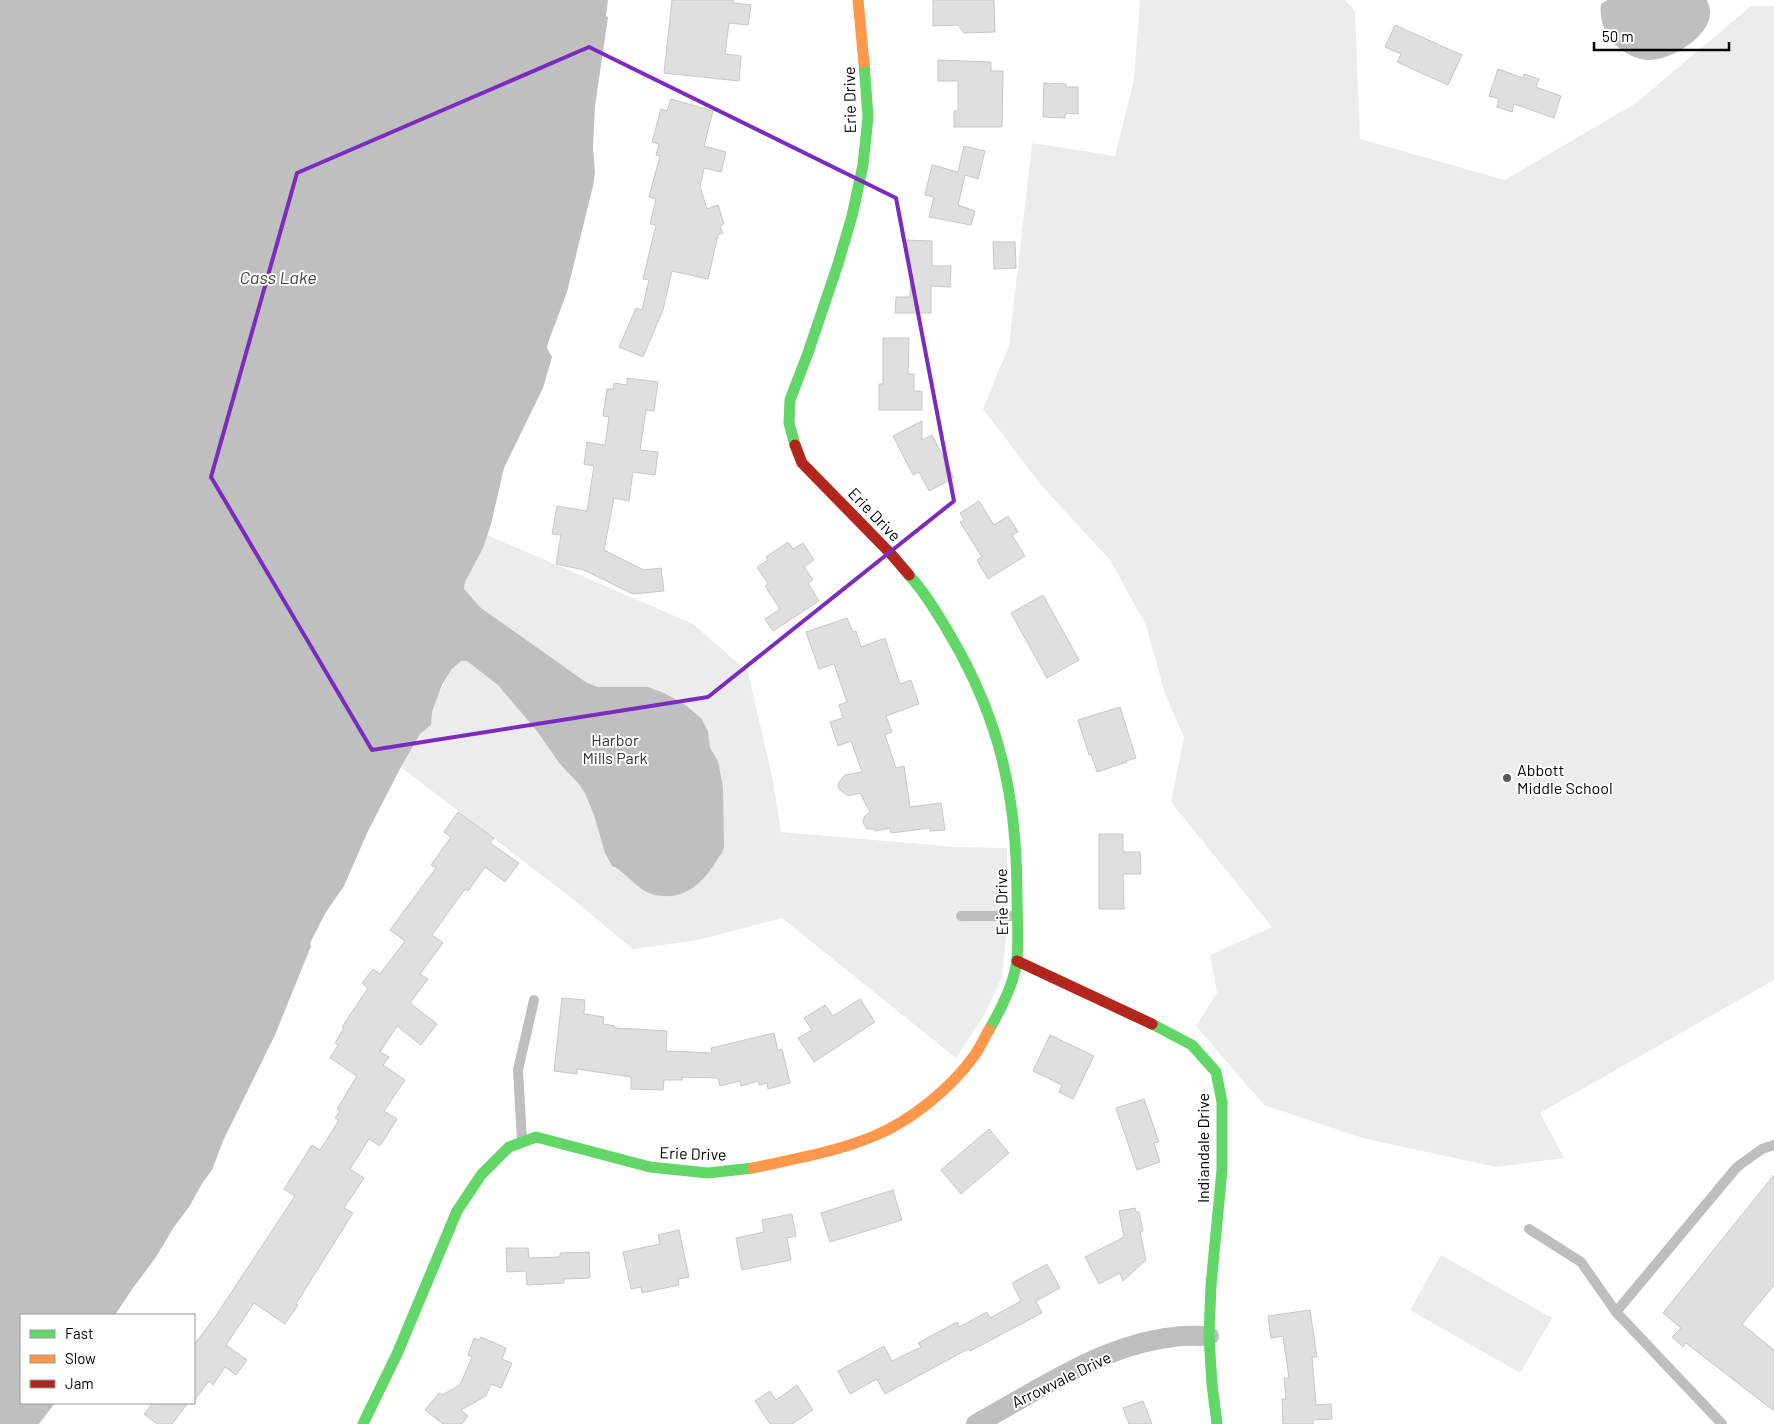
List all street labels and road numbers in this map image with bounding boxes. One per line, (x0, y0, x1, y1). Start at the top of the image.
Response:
street label: Erie Drive (839, 66, 859, 134)
street label: Erie Drive (845, 483, 905, 545)
street label: Erie Drive (991, 868, 1011, 936)
street label: Indiandale Drive (1193, 1093, 1212, 1203)
street label: Erie Drive (659, 1142, 727, 1164)
street label: Arrowvale Drive (1008, 1347, 1114, 1411)

